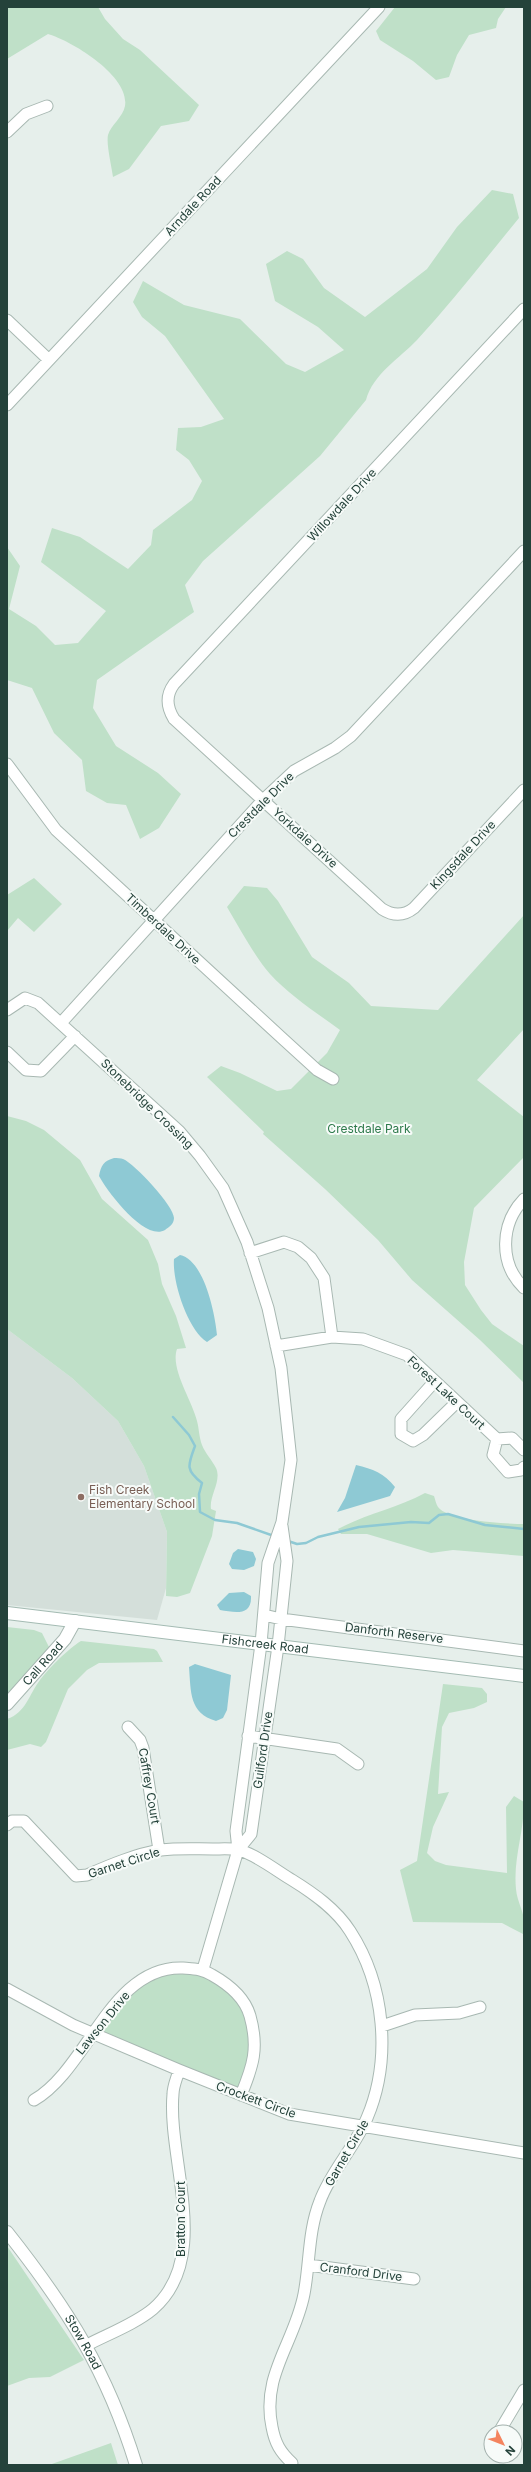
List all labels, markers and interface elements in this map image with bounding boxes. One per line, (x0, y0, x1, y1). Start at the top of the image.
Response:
street label: Arndale Road (161, 173, 224, 239)
street label: Willowdale Drive (304, 465, 379, 544)
street label: Crestdale Drive (224, 768, 297, 841)
street label: Yorkdale Drive (270, 804, 341, 871)
street label: Kingsdale Drive (427, 817, 499, 892)
street label: Timberdale Drive (123, 890, 204, 967)
street label: Stonebridge Crossing (98, 1055, 197, 1152)
park label: Crestdale Park (327, 1121, 411, 1136)
street label: Forest Lake Court (404, 1353, 488, 1432)
place label: Fish Creek Elementary School (89, 1482, 195, 1511)
marker: Fish Creek Elementary School (76, 1492, 86, 1502)
street label: Danforth Reserve (344, 1619, 444, 1646)
street label: Fishcreek Road (221, 1631, 310, 1657)
street label: Call Road (19, 1638, 66, 1688)
street label: Guilford Drive (250, 1710, 275, 1790)
street label: Caffrey Court (135, 1747, 164, 1825)
street label: Garnet Circle (86, 1844, 162, 1881)
street label: Lawson Drive (73, 1988, 133, 2057)
street label: Crockett Circle (214, 2078, 298, 2121)
street label: Garnet Circle (321, 2117, 372, 2189)
street label: Bratton Court (173, 2181, 188, 2257)
street label: Cranford Drive (319, 2259, 403, 2284)
street label: Stow Road (62, 2312, 105, 2372)
north arrow (483, 2424, 523, 2464)
text: N (502, 2443, 518, 2459)

